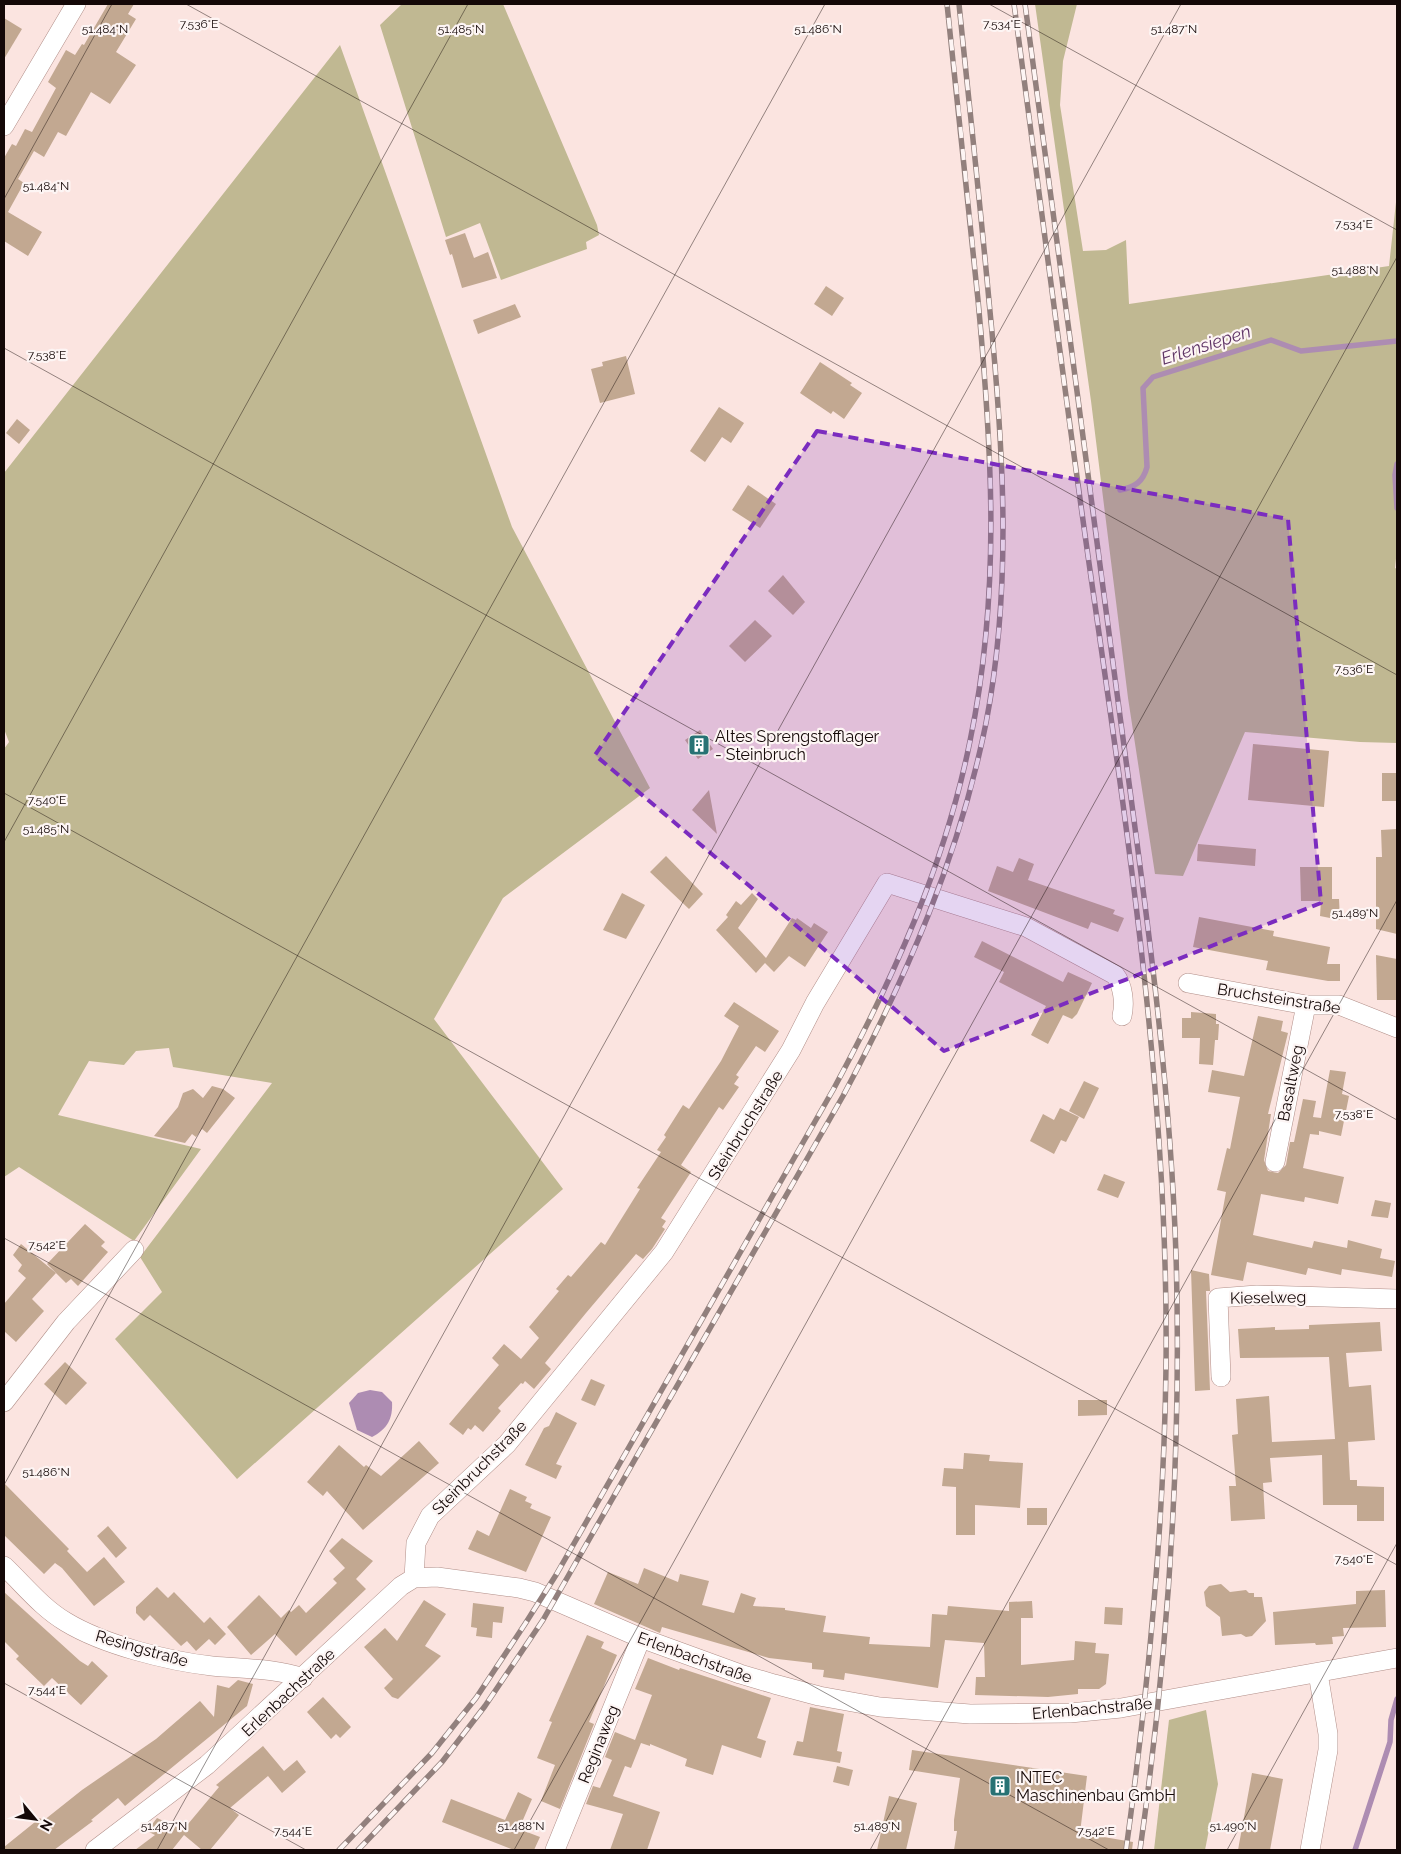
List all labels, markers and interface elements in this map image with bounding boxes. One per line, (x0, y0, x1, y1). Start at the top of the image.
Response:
text: 7.536°E (180, 17, 218, 31)
text: 7.534°E (983, 17, 1021, 31)
text: 51.484°N (82, 22, 128, 36)
text: 51.485°N (438, 22, 484, 36)
text: 51.486°N (794, 22, 842, 36)
text: 51.487°N (1151, 22, 1197, 36)
text: 51.484°N (23, 179, 69, 193)
text: 7.534°E (1335, 217, 1373, 231)
text: 51.488°N (1331, 263, 1379, 277)
water label: Erlensiepen (1158, 320, 1253, 369)
text: 7.538°E (28, 348, 66, 362)
text: 7.536°E (1335, 662, 1373, 676)
place label: Altes Sprengstofflager - Steinbruch (715, 727, 880, 764)
building icon: Altes Sprengstofflager - Steinbruch (687, 733, 711, 757)
text: 7.540°E (28, 793, 66, 807)
text: 51.485°N (23, 822, 69, 836)
text: 51.489°N (1332, 906, 1378, 920)
street label: Bruchsteinstraße (1216, 979, 1342, 1018)
street label: Basaltweg (1274, 1043, 1307, 1123)
street label: Steinbruchstraße (704, 1067, 787, 1184)
text: 7.538°E (1335, 1107, 1373, 1121)
text: 7.542°E (28, 1238, 66, 1252)
street label: Kieselweg (1230, 1287, 1306, 1308)
street label: Steinbruchstraße (428, 1416, 531, 1519)
text: 51.486°N (22, 1465, 70, 1479)
text: 7.540°E (1335, 1552, 1373, 1566)
street label: Resingstraße (93, 1626, 190, 1671)
street label: Erlenbachstraße (635, 1628, 755, 1687)
street label: Erlenbachstraße (238, 1644, 339, 1740)
text: 7.544°E (28, 1683, 66, 1697)
street label: Erlenbachstraße (1031, 1694, 1153, 1723)
street label: Reginaweg (574, 1702, 623, 1786)
place label: INTEC Maschinenbau GmbH (1016, 1768, 1176, 1805)
building icon: INTEC Maschinenbau GmbH (988, 1774, 1012, 1798)
north arrow (10, 1794, 60, 1844)
text: N (37, 1817, 56, 1834)
text: 51.487°N (141, 1819, 187, 1833)
text: 51.488°N (497, 1819, 545, 1833)
text: 51.489°N (854, 1819, 900, 1833)
text: 51.490°N (1209, 1819, 1257, 1833)
text: 7.544°E (274, 1824, 312, 1838)
text: 7.542°E (1077, 1824, 1115, 1838)

